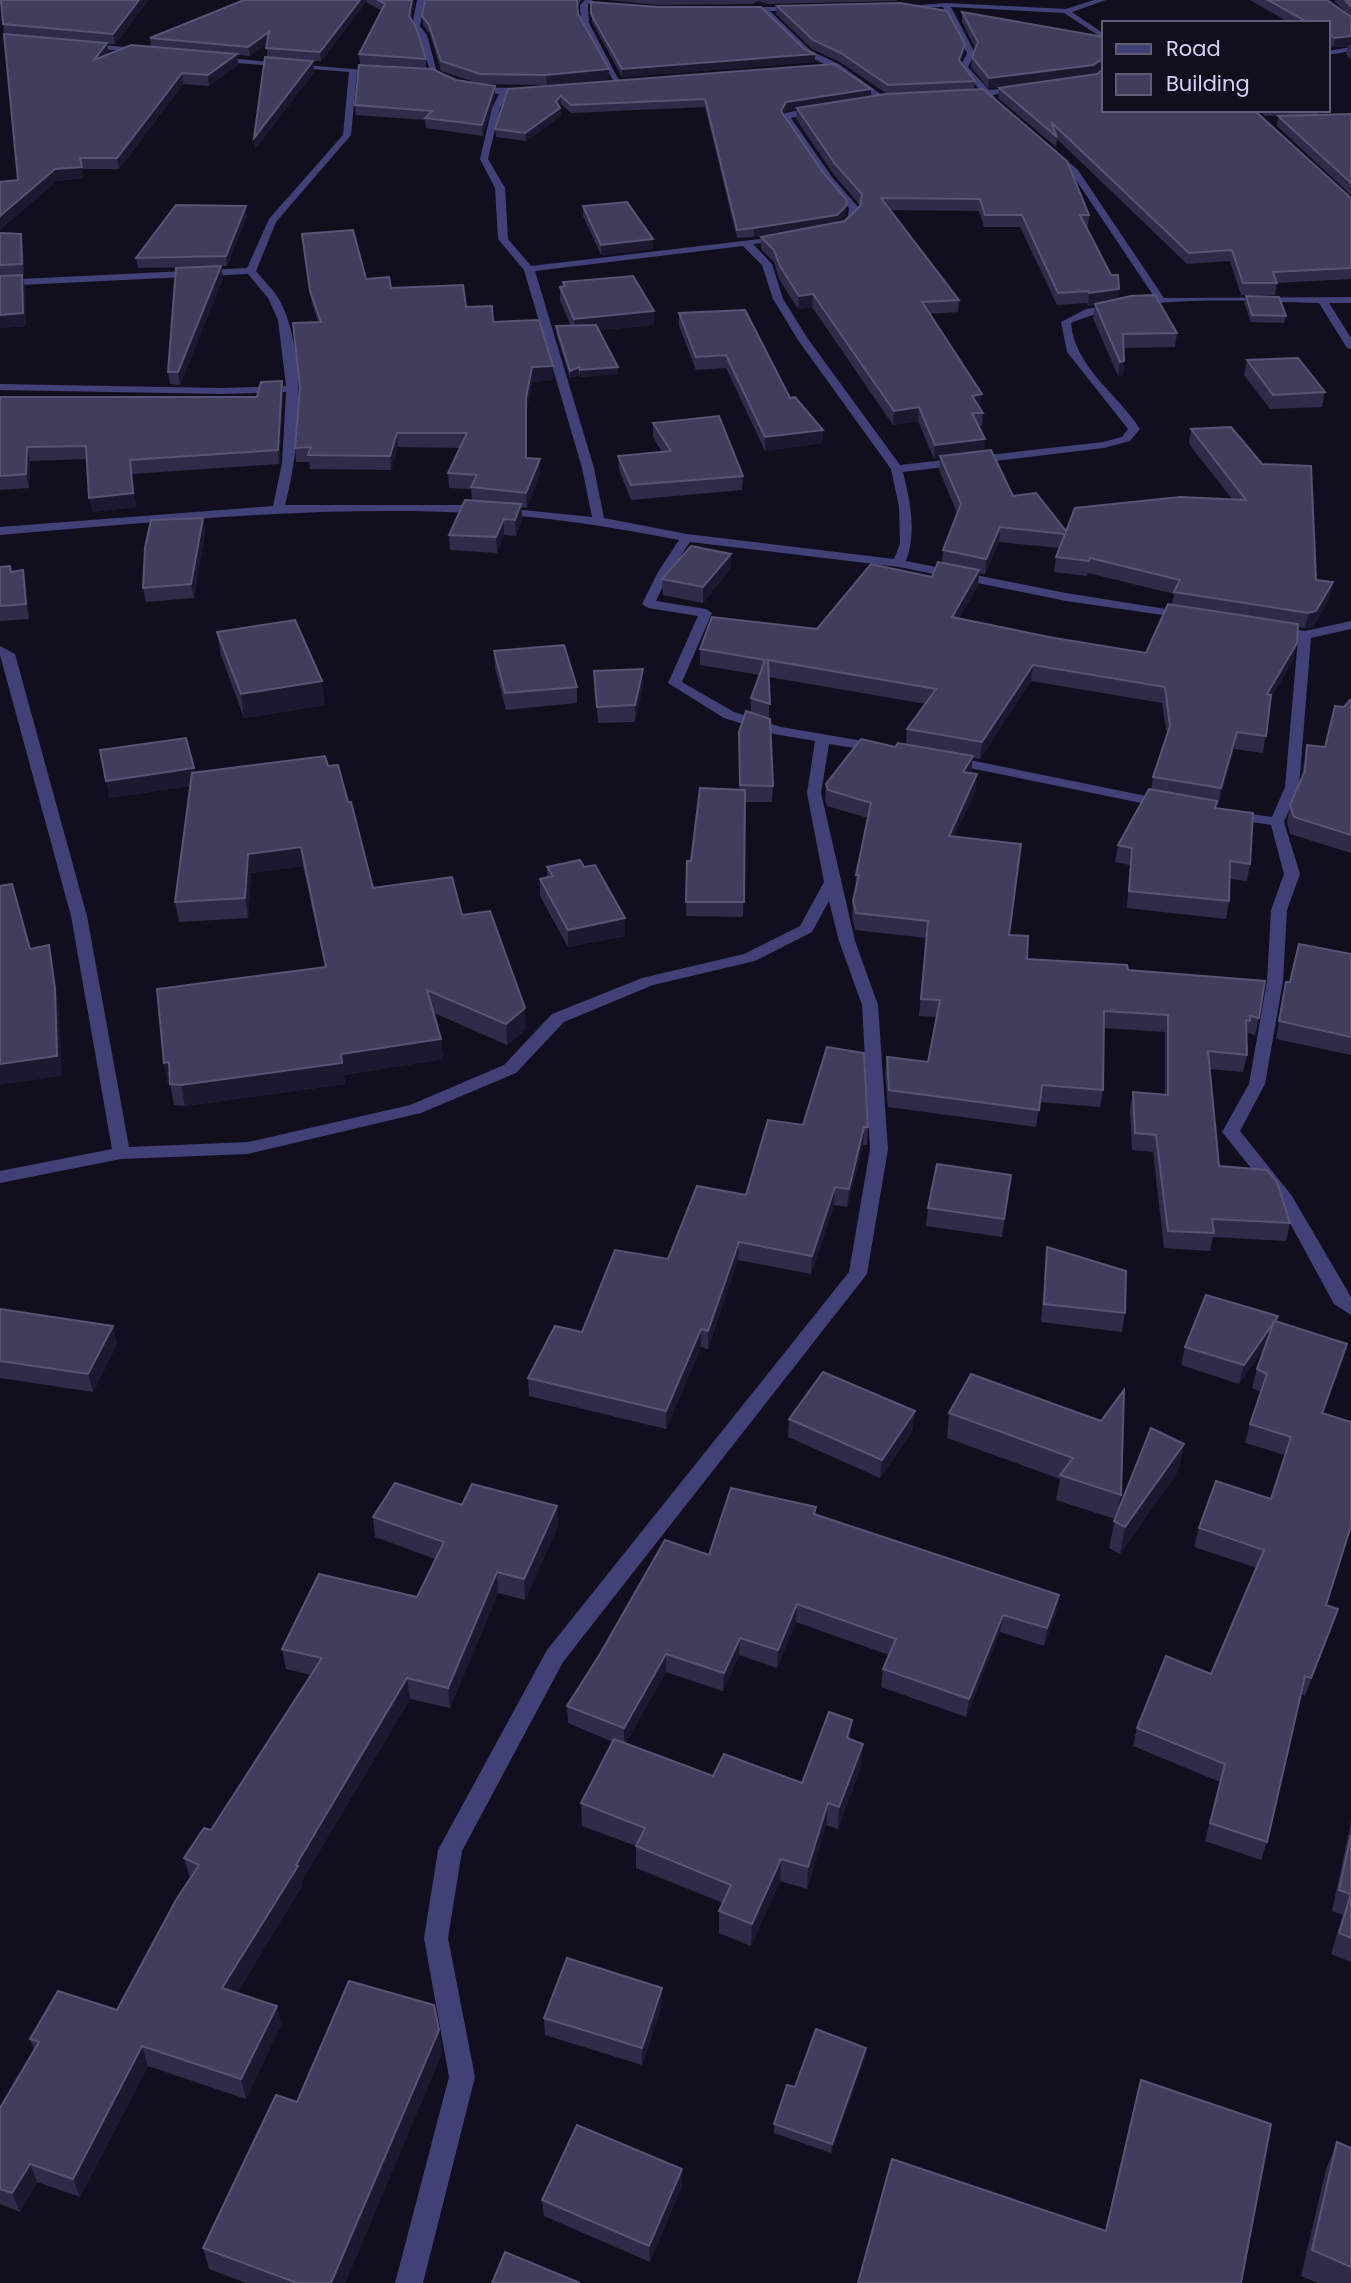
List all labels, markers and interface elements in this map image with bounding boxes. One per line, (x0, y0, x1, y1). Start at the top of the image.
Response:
legend (1102, 21, 1330, 112)
text: Road (1166, 34, 1221, 63)
text: Building (1166, 69, 1250, 98)

